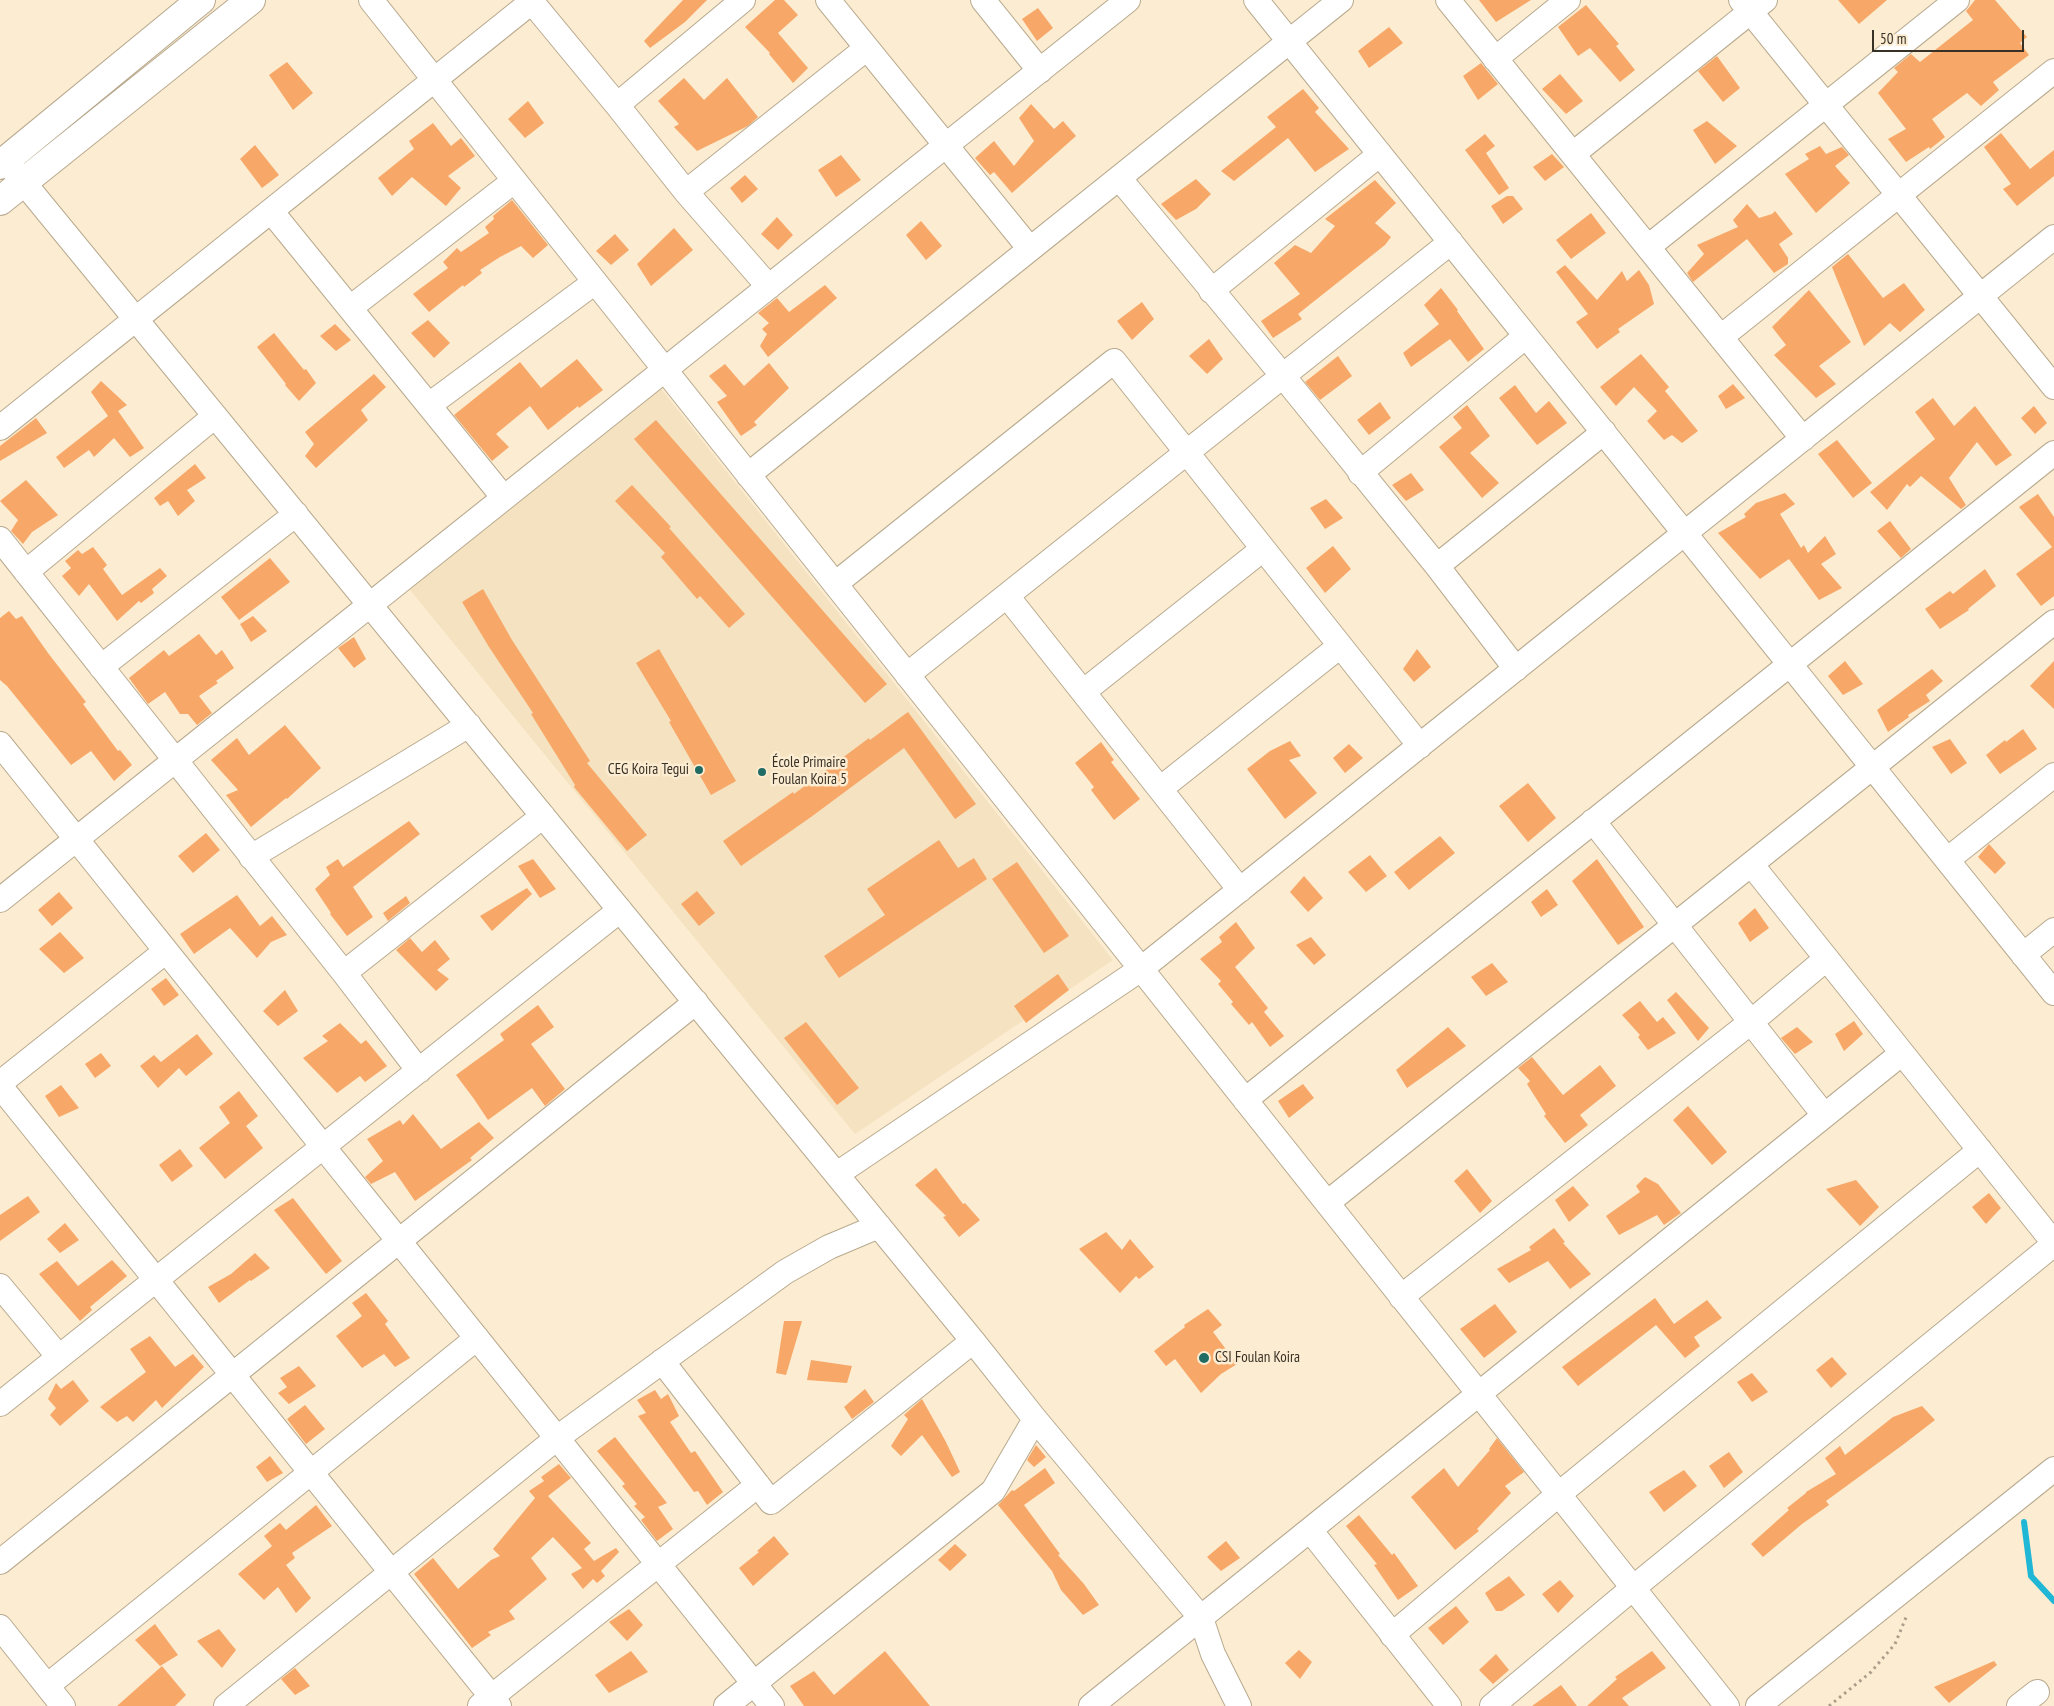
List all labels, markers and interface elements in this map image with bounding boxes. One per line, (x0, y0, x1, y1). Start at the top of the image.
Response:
scale bar (1874, 20, 2026, 52)
text: 50 m (1880, 29, 1906, 48)
place label: École Primaire Foulan Koira 5 (772, 754, 847, 789)
place label: CEG Koira Tegui (608, 761, 689, 779)
marker: CEG Koira Tegui (693, 764, 705, 776)
marker: École Primaire Foulan Koira 5 (756, 766, 768, 778)
place label: CSI Foulan Koira (1215, 1349, 1300, 1367)
marker: CSI Foulan Koira (1197, 1351, 1211, 1365)

